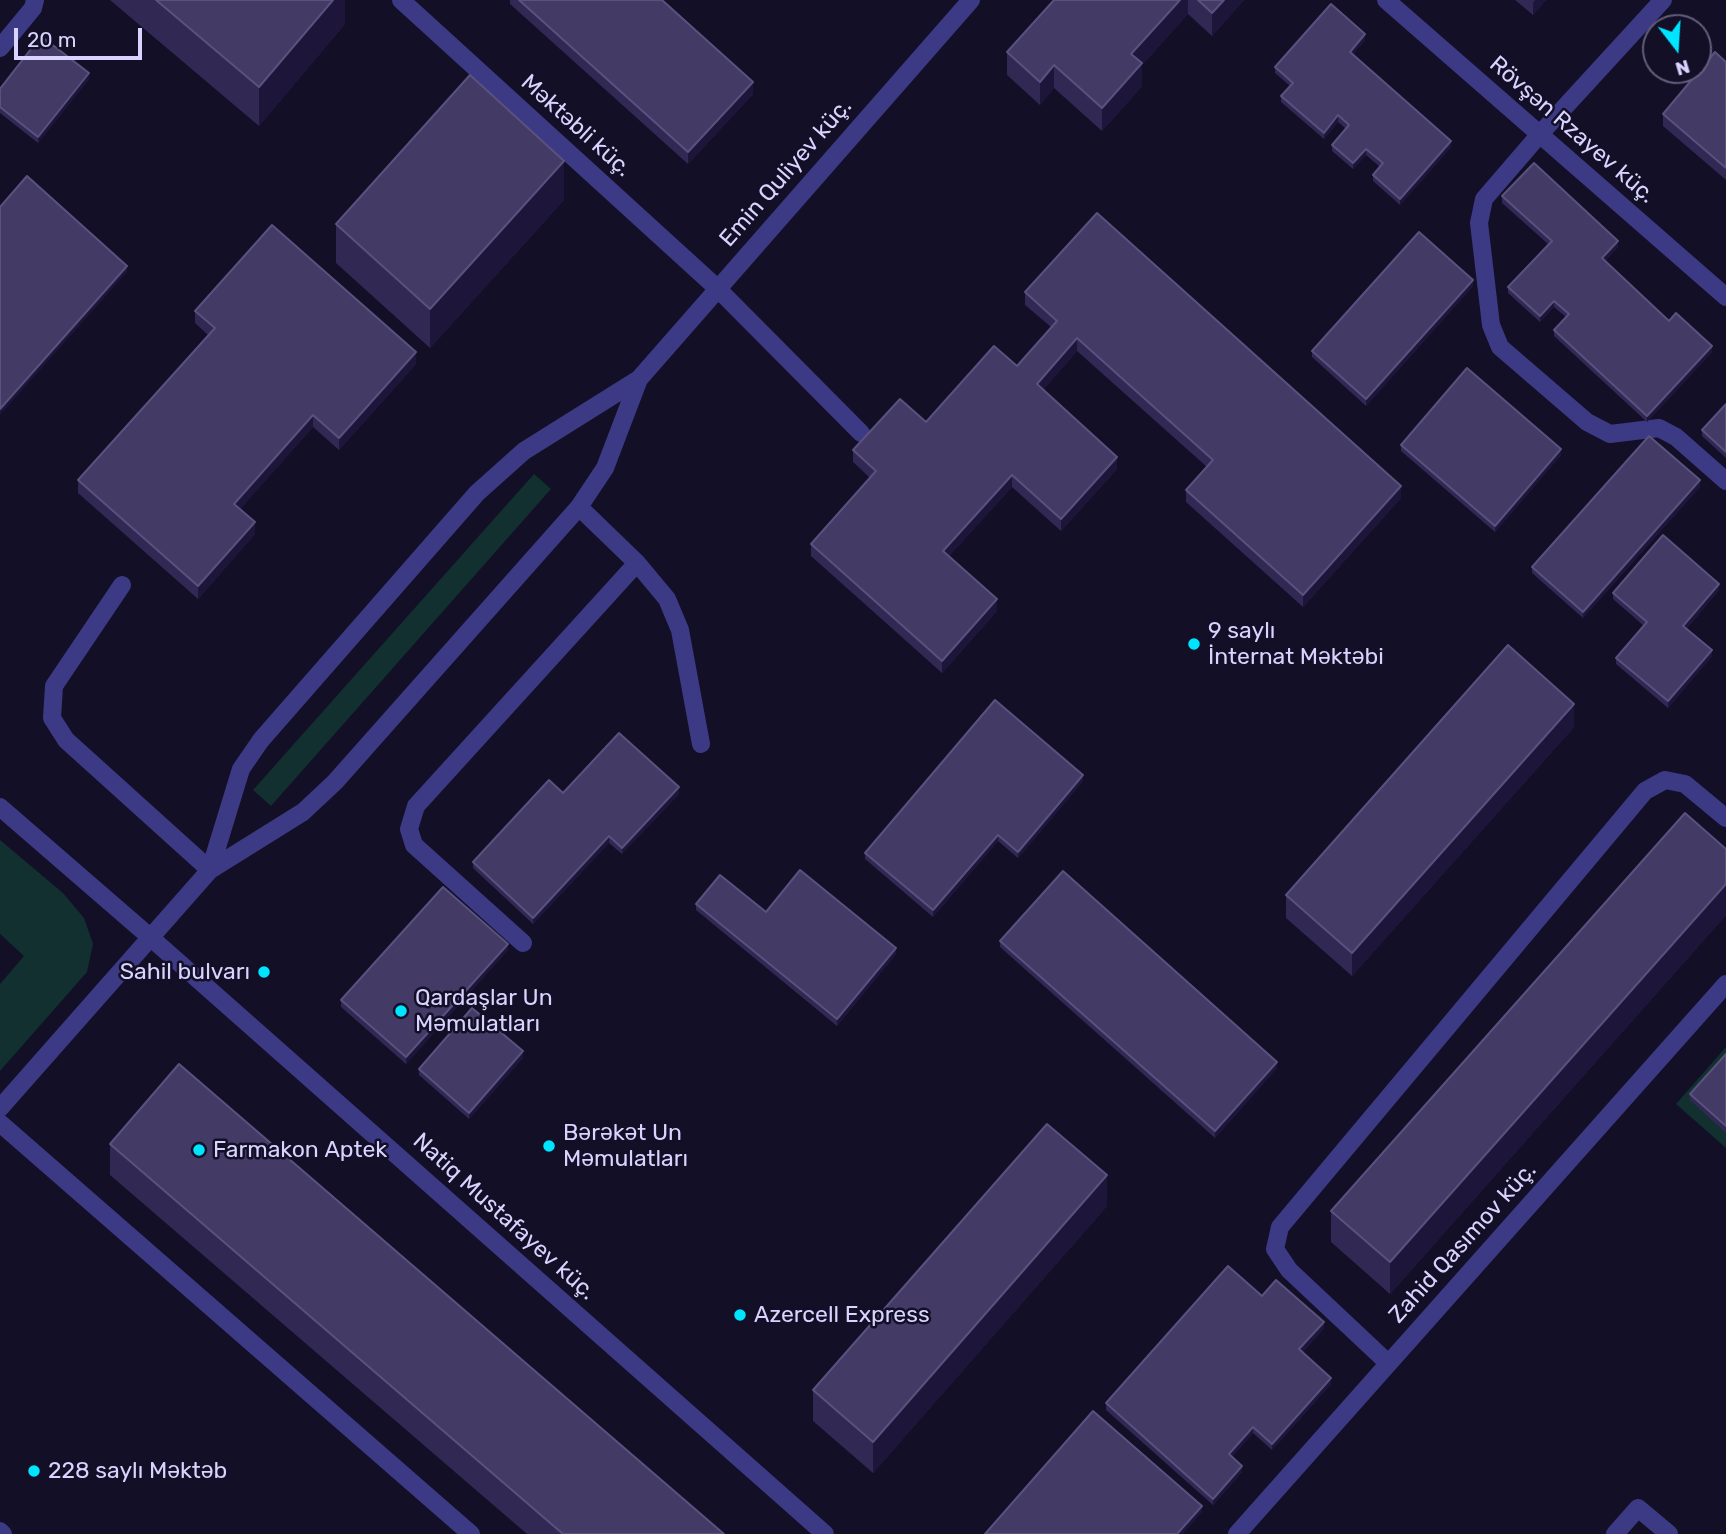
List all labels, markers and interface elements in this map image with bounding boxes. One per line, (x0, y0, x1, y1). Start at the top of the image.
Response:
scale bar (18, 14, 145, 58)
north arrow (1642, 14, 1712, 84)
text: 20 m (27, 27, 76, 52)
street label: Rövşən Rzayev küç. (1483, 50, 1661, 210)
text: N (1673, 55, 1693, 81)
street label: Məktəbli küç. (515, 69, 637, 183)
street label: Emin Quliyev küç. (714, 93, 858, 253)
place label: 9 saylı İnternat Məktəbi (1208, 617, 1384, 671)
marker: 9 saylı İnternat Məktəbi (1186, 636, 1202, 652)
place label: Sahil bulvarı (120, 958, 250, 986)
marker: Sahil bulvarı (256, 964, 272, 980)
place label: Qardaşlar Un Məmulatları (415, 984, 553, 1038)
marker: Qardaşlar Un Məmulatları (393, 1003, 409, 1019)
place label: Bərəkət Un Məmulatları (563, 1119, 688, 1173)
street label: Natiq Mustafayev küç. (407, 1128, 601, 1306)
place label: Farmakon Aptek (213, 1136, 387, 1164)
marker: Bərəkət Un Məmulatları (541, 1138, 557, 1154)
marker: Farmakon Aptek (191, 1142, 207, 1158)
street label: Zahid Qasımov küç. (1384, 1157, 1542, 1329)
place label: Azercell Express (754, 1301, 930, 1329)
marker: Azercell Express (732, 1307, 748, 1323)
place label: 228 saylı Məktəb (48, 1457, 227, 1485)
marker: 228 saylı Məktəb (26, 1463, 42, 1479)

